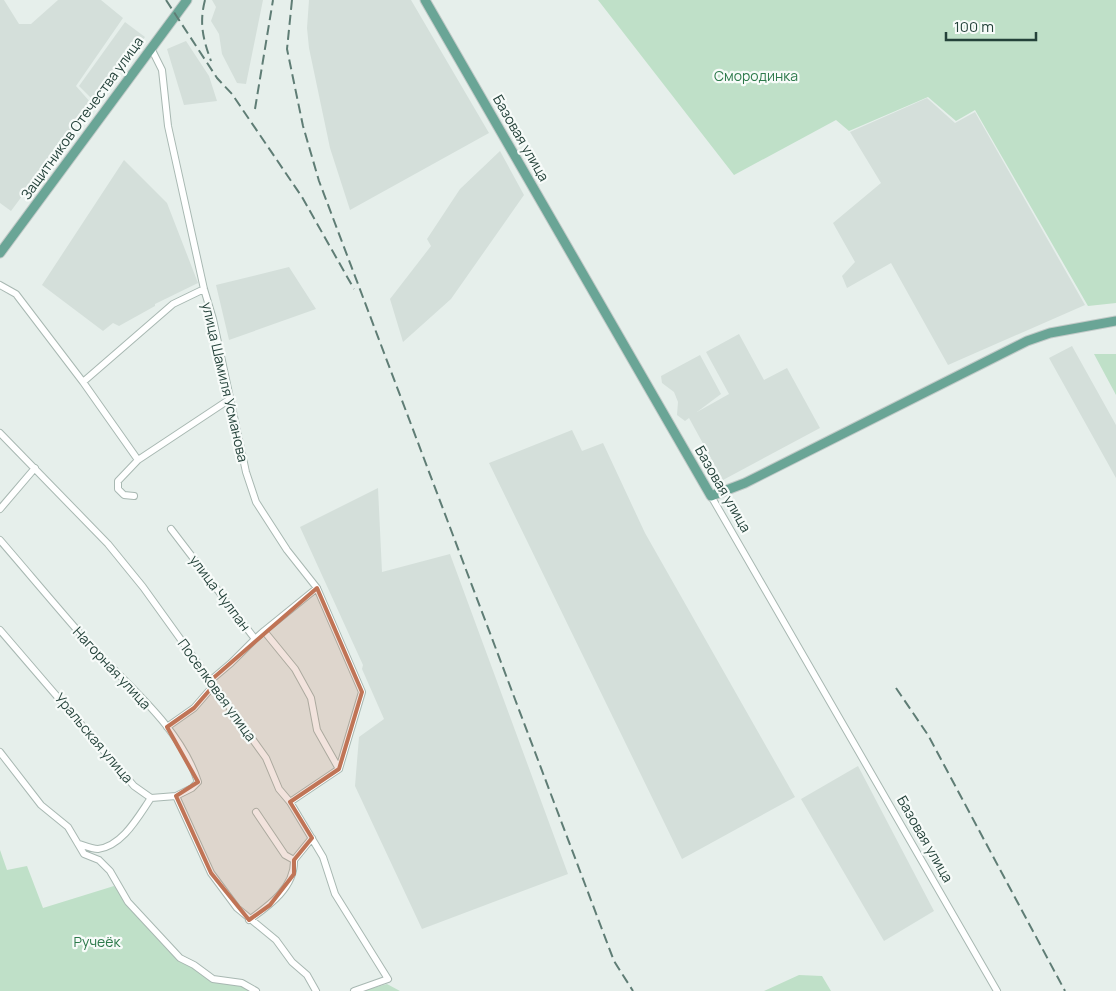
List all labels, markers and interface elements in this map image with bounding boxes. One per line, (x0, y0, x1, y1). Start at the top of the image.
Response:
scale bar (946, 10, 1036, 42)
text: 100 m (954, 16, 994, 37)
street label: Защитников Отечества улица (16, 32, 147, 203)
park label: Смородинка (714, 66, 798, 85)
street label: Базовая улица (489, 91, 554, 184)
street label: улица Шамиля Усманова (198, 300, 253, 464)
street label: Базовая улица (691, 442, 756, 535)
street label: улица Чулпан (186, 551, 255, 635)
street label: Нагорная улица (69, 622, 156, 713)
street label: Поселковая улица (174, 635, 261, 745)
street label: Уральская улица (51, 689, 138, 787)
street label: Базовая улица (893, 792, 958, 885)
park label: Ручеёк (74, 932, 121, 951)

